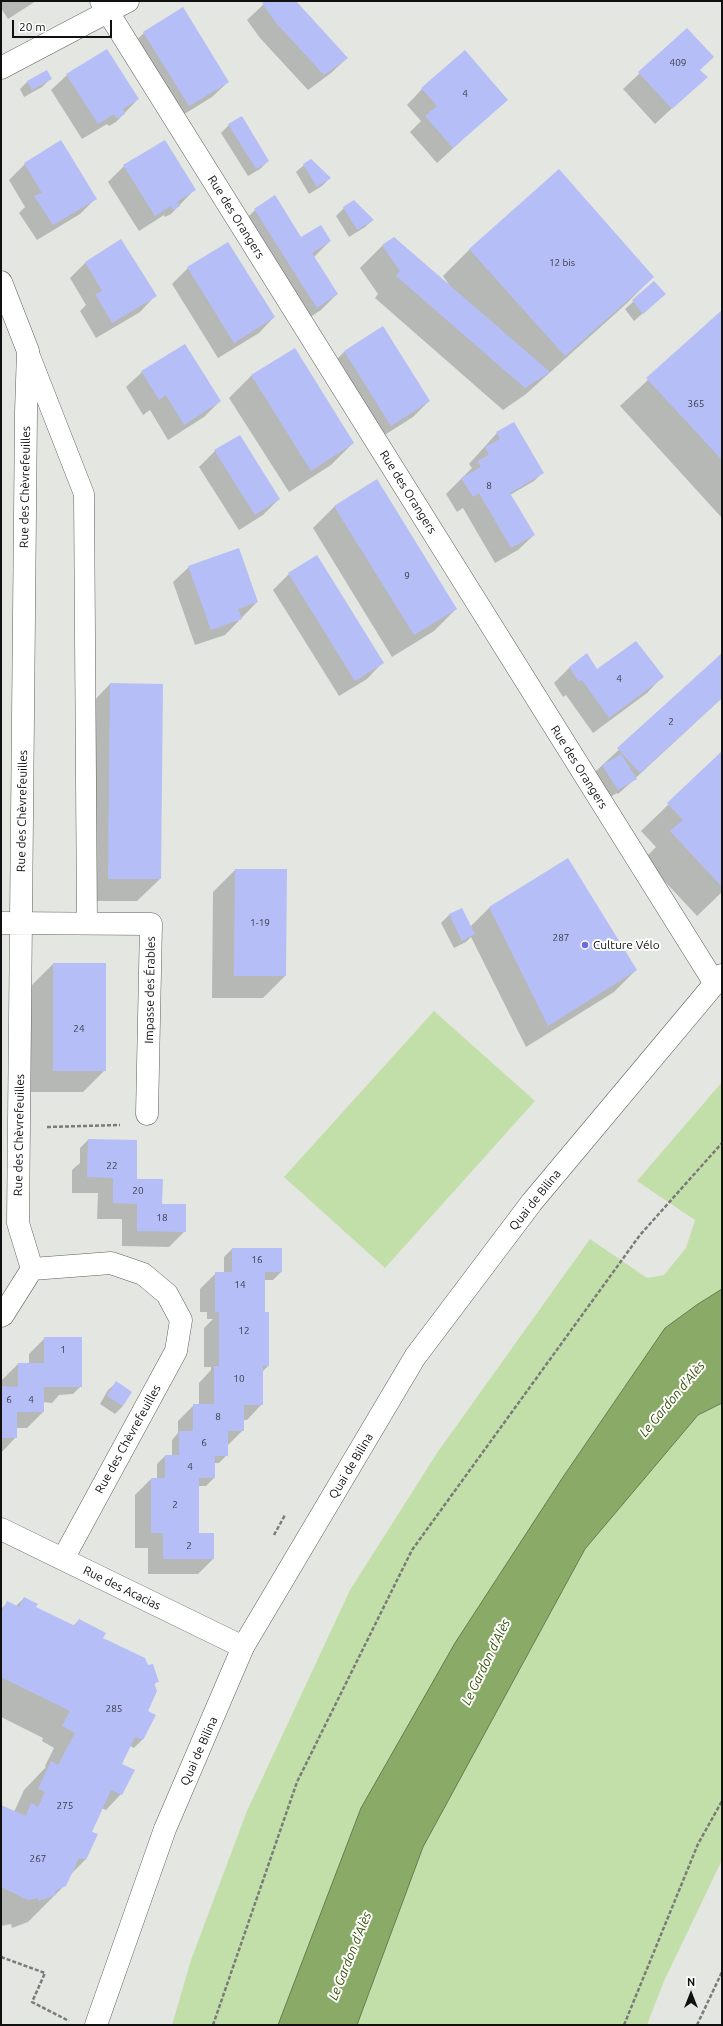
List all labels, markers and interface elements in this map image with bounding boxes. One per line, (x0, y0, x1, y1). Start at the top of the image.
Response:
scale bar (14, 12, 114, 38)
text: 20 m (19, 20, 46, 33)
house number: 409 (670, 57, 686, 69)
house number: 4 (462, 88, 468, 100)
street label: Rue des Orangers (205, 173, 267, 261)
house number: 12 bis (549, 257, 575, 269)
house number: 365 (688, 398, 704, 410)
street label: Rue des Chèvrefeuilles (17, 426, 33, 548)
street label: Rue des Orangers (377, 448, 439, 536)
house number: 8 (486, 480, 492, 492)
house number: 9 (404, 570, 410, 582)
house number: 4 (616, 673, 622, 685)
house number: 2 (668, 716, 674, 728)
street label: Rue des Orangers (548, 723, 610, 811)
street label: Rue des Chèvrefeuilles (14, 750, 30, 872)
house number: 1-19 (250, 917, 270, 929)
house number: 287 (553, 932, 569, 944)
street label: Impasse des Érables (142, 936, 158, 1044)
place label: Culture Vélo (593, 938, 660, 952)
marker: Culture Vélo (580, 940, 590, 950)
house number: 24 (73, 1023, 85, 1035)
street label: Rue des Chèvrefeuilles (11, 1074, 27, 1196)
house number: 22 (106, 1160, 118, 1172)
street label: Quai de Bilina (506, 1167, 564, 1233)
house number: 20 (132, 1185, 144, 1197)
house number: 18 (156, 1212, 168, 1224)
house number: 16 (251, 1254, 263, 1266)
house number: 14 (234, 1279, 246, 1291)
house number: 12 (238, 1325, 250, 1337)
house number: 1 (60, 1344, 66, 1356)
water label: Le Gardon d'Alès (636, 1358, 708, 1440)
house number: 10 (233, 1373, 245, 1385)
street label: Rue des Chèvrefeuilles (92, 1382, 164, 1496)
house number: 6 (6, 1394, 12, 1406)
house number: 4 (28, 1394, 34, 1406)
house number: 8 (215, 1411, 221, 1423)
street label: Quai de Bilina (326, 1431, 376, 1501)
house number: 6 (201, 1437, 207, 1449)
house number: 4 (187, 1461, 193, 1473)
house number: 2 (172, 1499, 178, 1511)
house number: 2 (186, 1540, 192, 1552)
street label: Rue des Acacias (81, 1563, 163, 1613)
water label: Le Gardon d'Alès (458, 1616, 514, 1708)
house number: 285 (106, 1703, 122, 1715)
street label: Quai de Bilina (177, 1714, 221, 1788)
house number: 275 (57, 1800, 73, 1812)
house number: 267 (30, 1853, 46, 1865)
water label: Le Gardon d'Alès (325, 1910, 375, 2002)
north arrow (671, 1974, 711, 2014)
text: N (687, 1976, 695, 1988)

